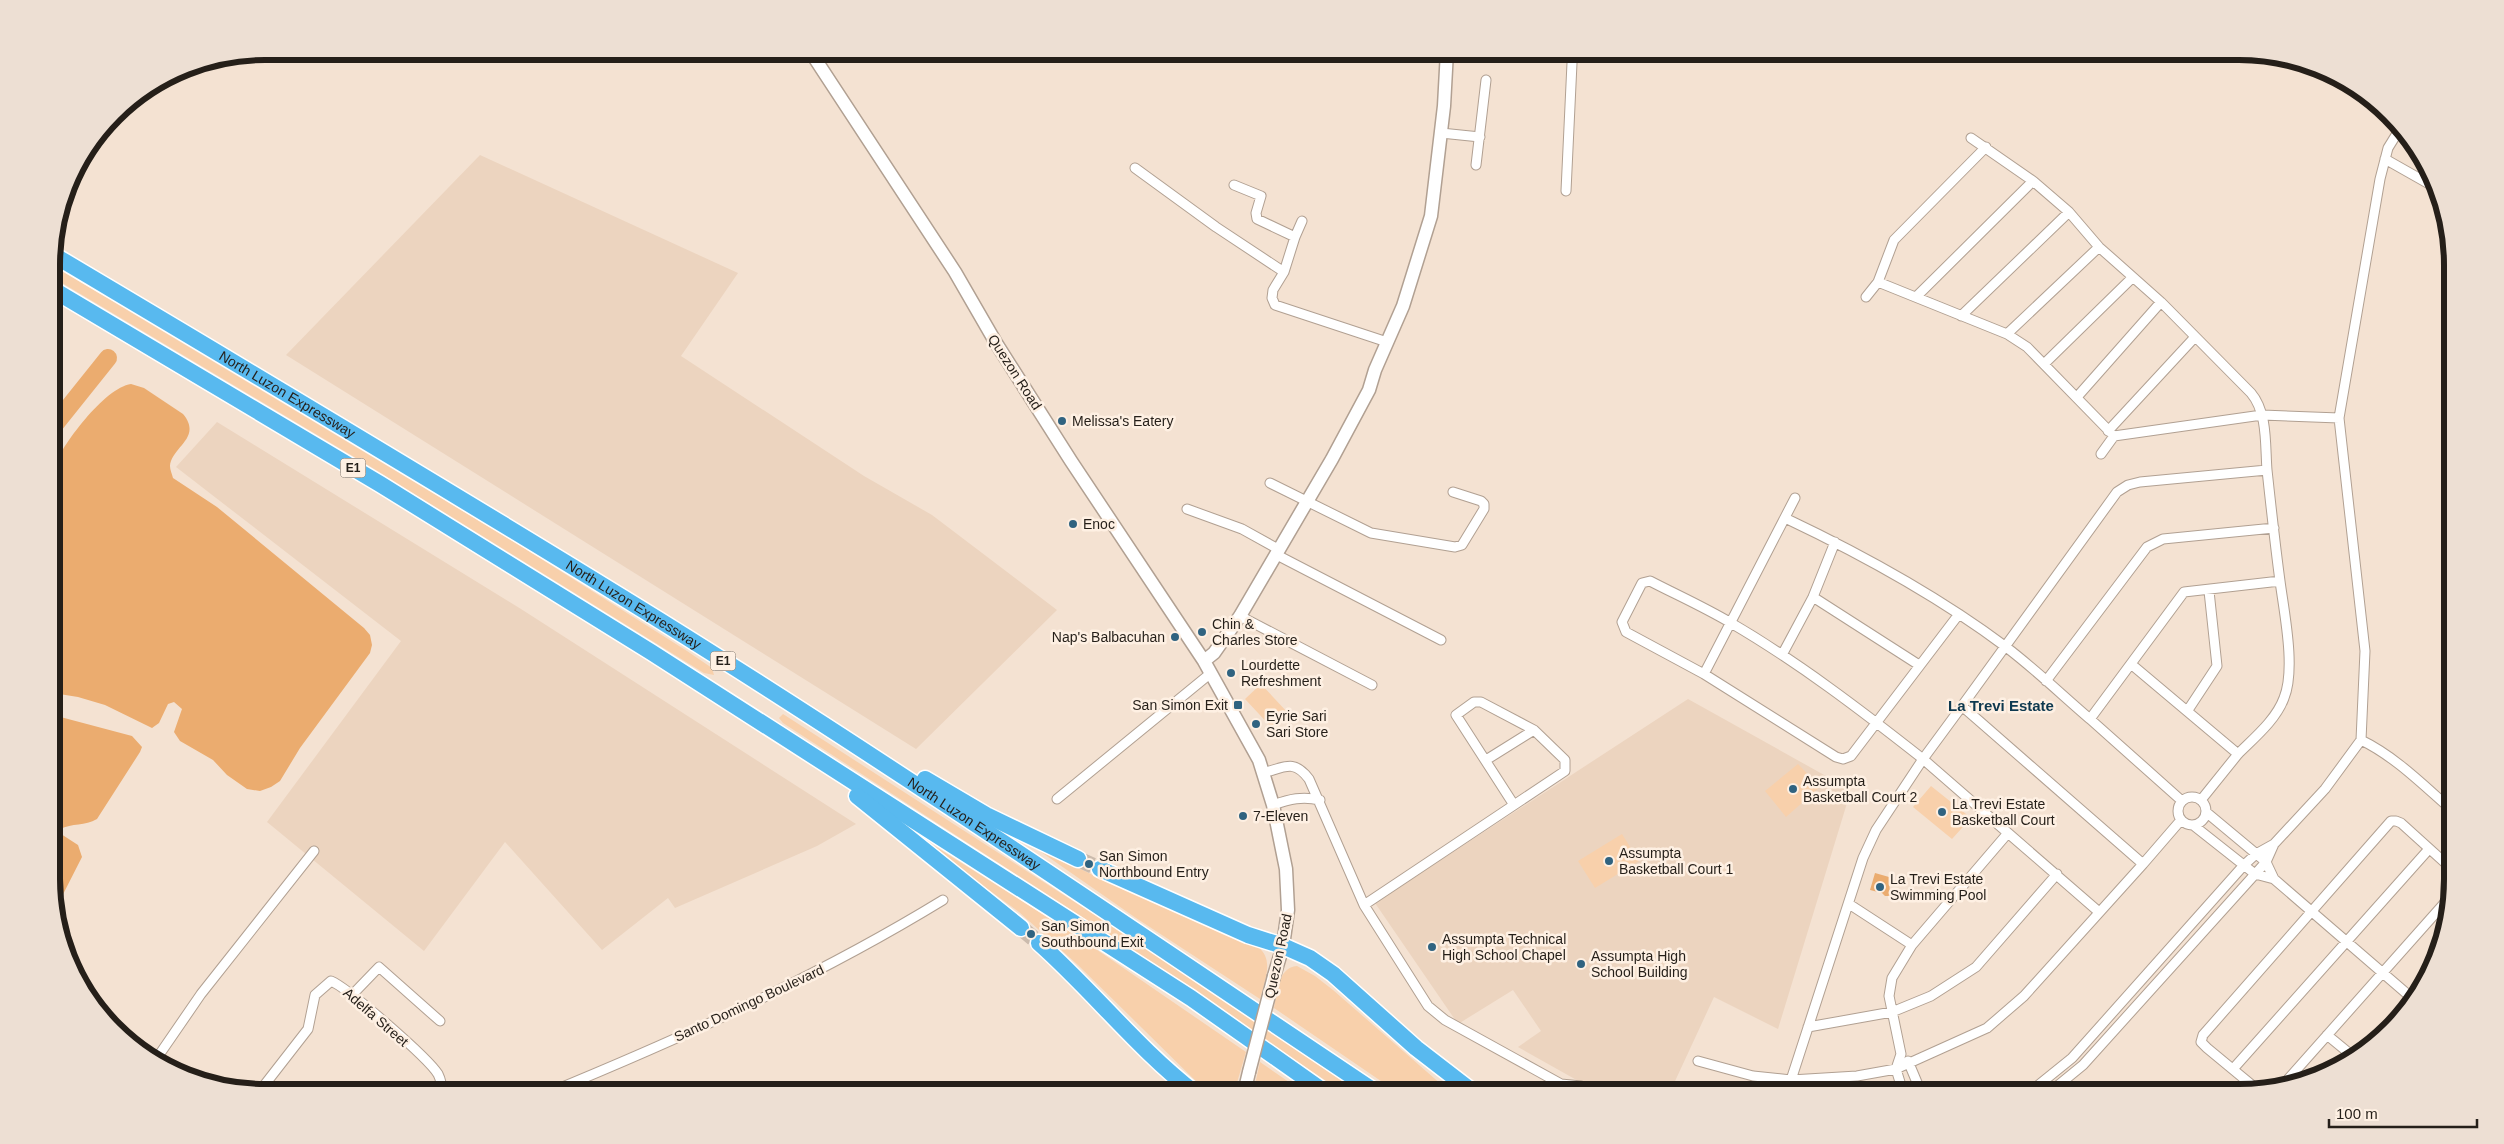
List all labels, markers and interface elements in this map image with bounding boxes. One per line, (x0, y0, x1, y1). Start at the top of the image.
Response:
street label: Quezon Road (985, 331, 1045, 413)
street label: North Luzon Expressway (216, 348, 358, 441)
place label: Melissa's Eatery (1072, 413, 1173, 429)
marker: Melissa's Eatery (1056, 415, 1068, 427)
road number: E1 (340, 458, 366, 478)
place label: Enoc (1083, 516, 1115, 532)
marker: Enoc (1067, 518, 1079, 530)
street label: North Luzon Expressway (563, 557, 704, 652)
place label: Chin & Charles Store (1212, 616, 1298, 648)
marker: Chin & Charles Store (1196, 626, 1208, 638)
place label: Nap's Balbacuhan (1052, 629, 1165, 645)
marker: Nap's Balbacuhan (1169, 631, 1181, 643)
road number: E1 (710, 651, 736, 670)
place label: Lourdette Refreshment (1241, 657, 1321, 689)
marker: Lourdette Refreshment (1225, 667, 1237, 679)
place label: San Simon Exit (1132, 697, 1228, 713)
district label: La Trevi Estate (1948, 697, 2054, 714)
marker: San Simon Exit (1232, 699, 1244, 711)
place label: Eyrie Sari Sari Store (1266, 708, 1328, 740)
marker: Eyrie Sari Sari Store (1250, 718, 1262, 730)
place label: Assumpta Basketball Court 2 (1803, 773, 1918, 805)
street label: North Luzon Expressway (905, 774, 1044, 873)
marker: Assumpta Basketball Court 2 (1787, 783, 1799, 795)
place label: La Trevi Estate Basketball Court (1952, 796, 2055, 828)
marker: La Trevi Estate Basketball Court (1936, 806, 1948, 818)
place label: 7-Eleven (1253, 808, 1308, 824)
marker: 7-Eleven (1237, 810, 1249, 822)
place label: Assumpta Basketball Court 1 (1619, 845, 1734, 877)
place label: San Simon Northbound Entry (1099, 848, 1209, 880)
marker: Assumpta Basketball Court 1 (1603, 855, 1615, 867)
marker: San Simon Northbound Entry (1083, 858, 1095, 870)
place label: La Trevi Estate Swimming Pool (1890, 871, 1986, 903)
marker: La Trevi Estate Swimming Pool (1874, 881, 1886, 893)
street label: Quezon Road (1261, 912, 1295, 1000)
place label: San Simon Southbound Exit (1041, 918, 1144, 950)
marker: San Simon Southbound Exit (1025, 928, 1037, 940)
place label: Assumpta Technical High School Chapel (1442, 931, 1566, 963)
marker: Assumpta Technical High School Chapel (1426, 941, 1438, 953)
place label: Assumpta High School Building (1591, 948, 1688, 980)
marker: Assumpta High School Building (1575, 958, 1587, 970)
street label: Santo Domingo Boulevard (672, 961, 826, 1045)
street label: Adelfa Street (340, 984, 412, 1050)
scale bar (2329, 1096, 2476, 1128)
text: 100 m (2336, 1105, 2378, 1122)

